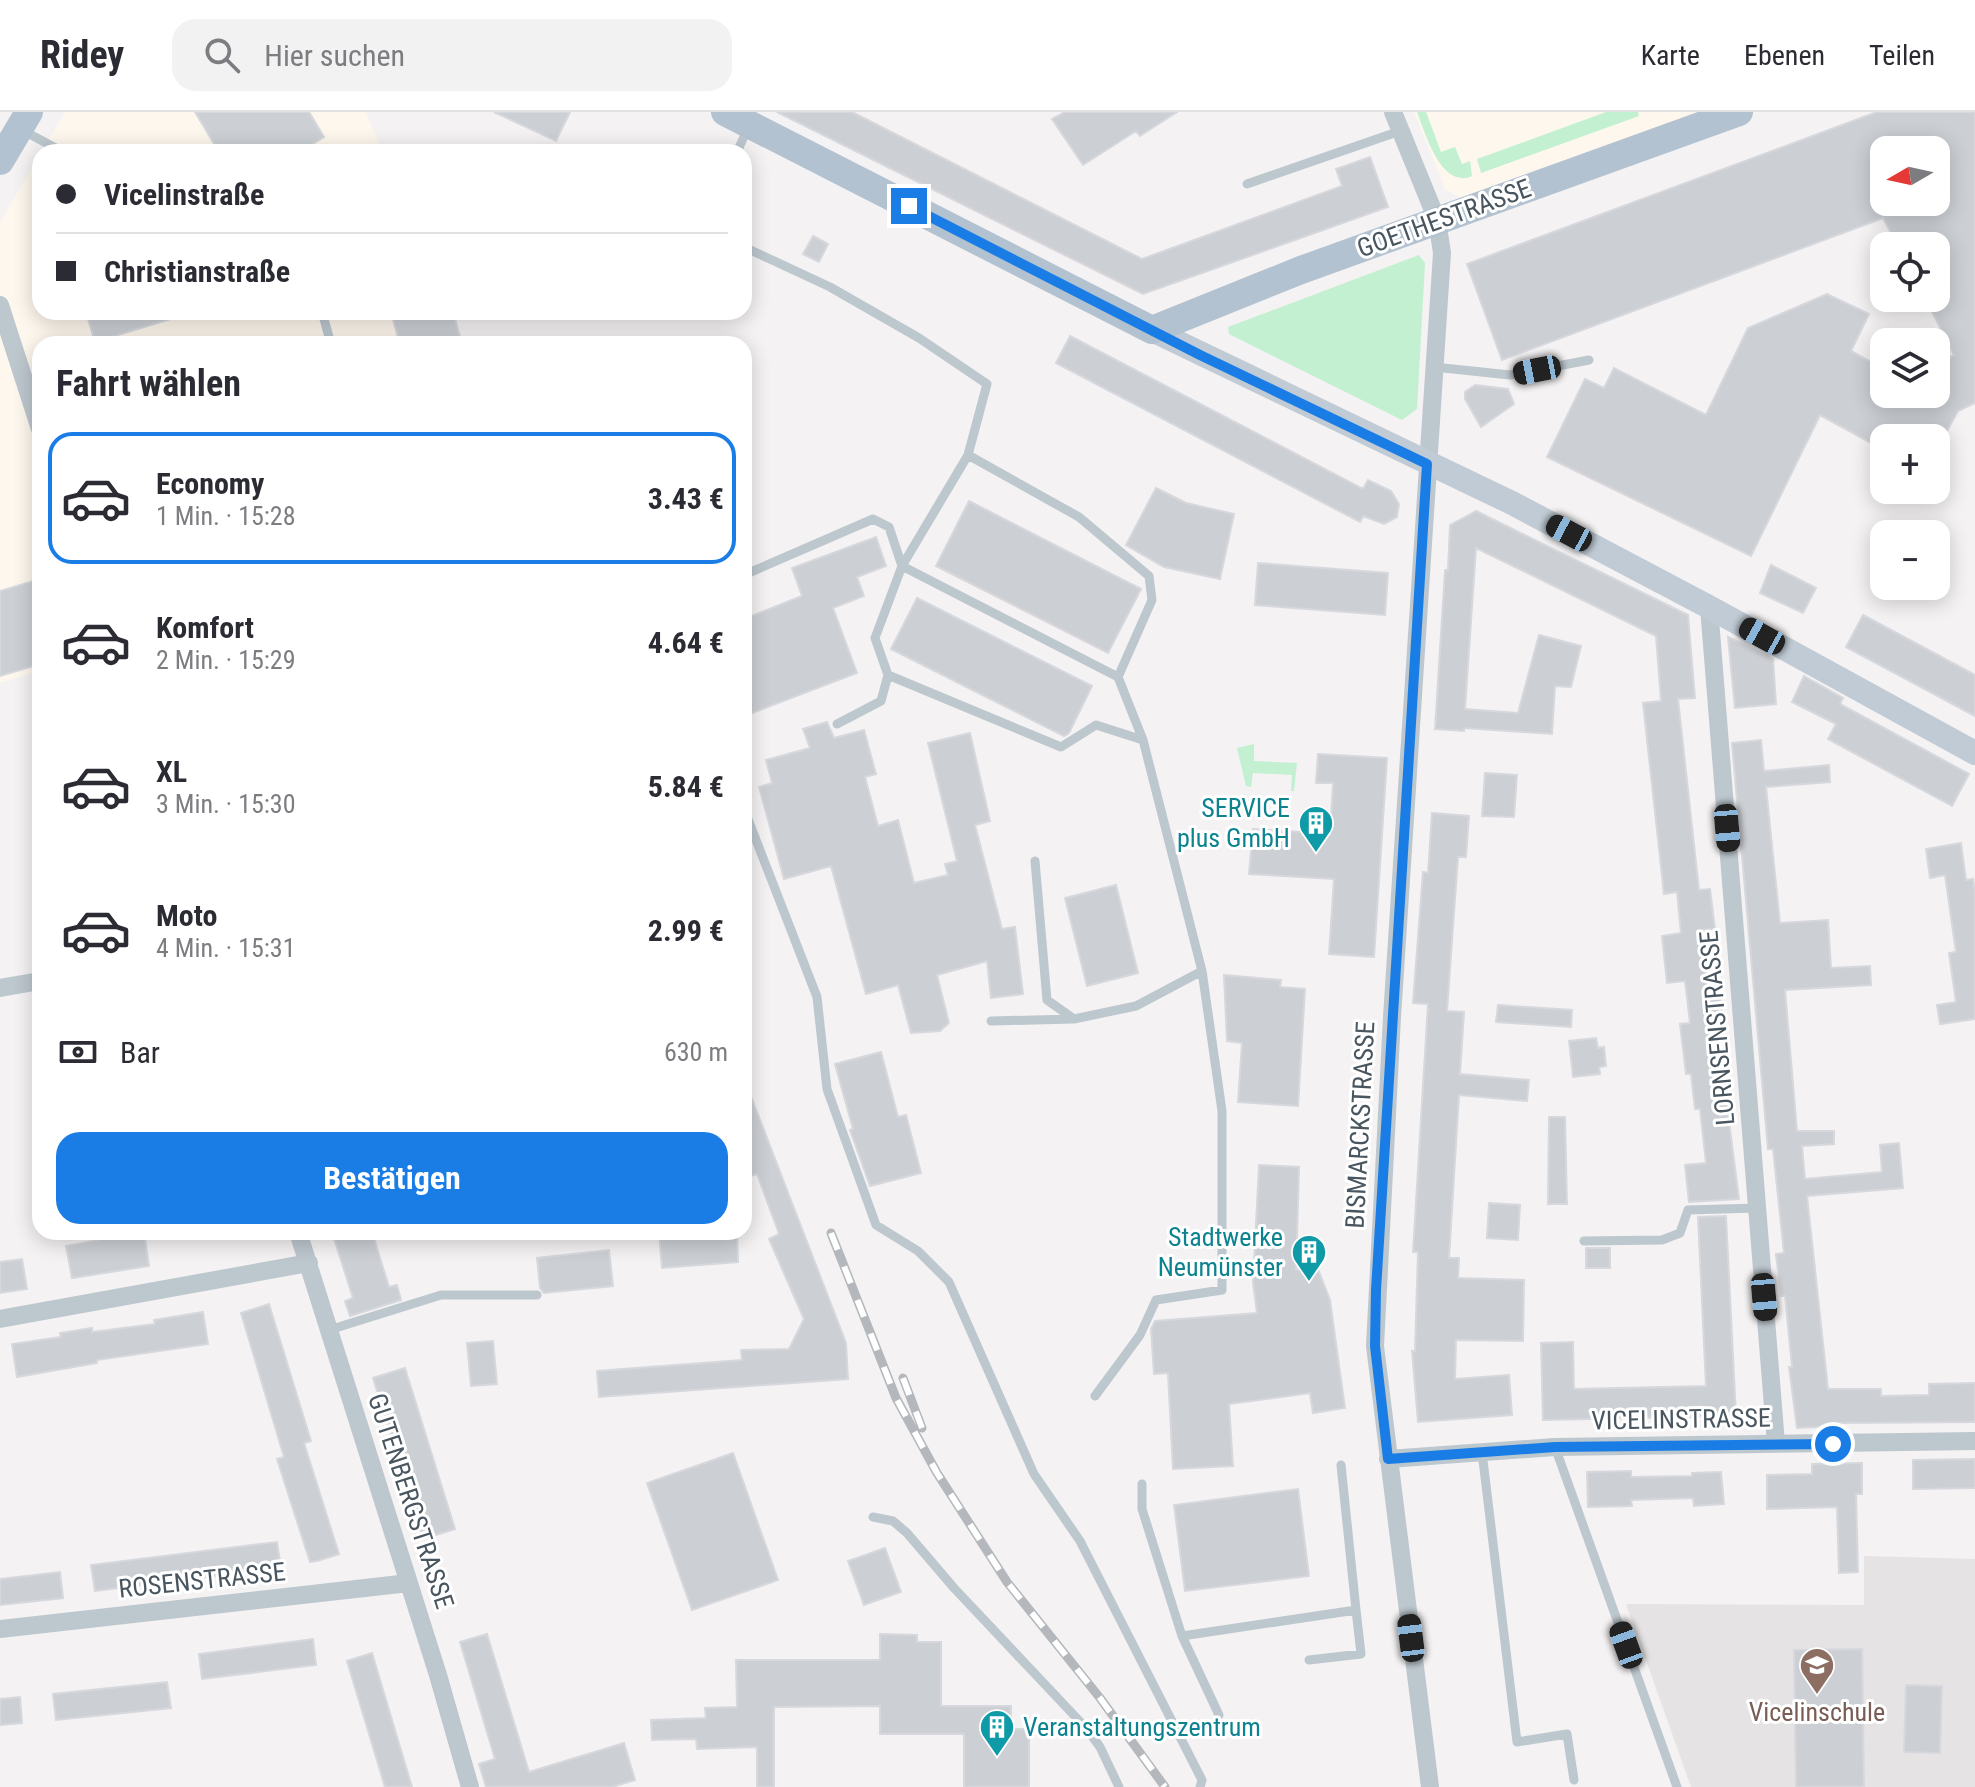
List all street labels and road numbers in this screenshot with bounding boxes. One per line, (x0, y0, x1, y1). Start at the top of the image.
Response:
street label: GOETHESTRASSE (1353, 173, 1535, 263)
street label: LORNSENSTRASSE (1694, 929, 1740, 1127)
street label: BISMARCKSTRASSE (1340, 1021, 1380, 1229)
street label: GUTENBERGSTRASSE (362, 1390, 460, 1612)
street label: VICELINSTRASSE (1591, 1402, 1771, 1436)
street label: ROSENSTRASSE (117, 1556, 287, 1604)

